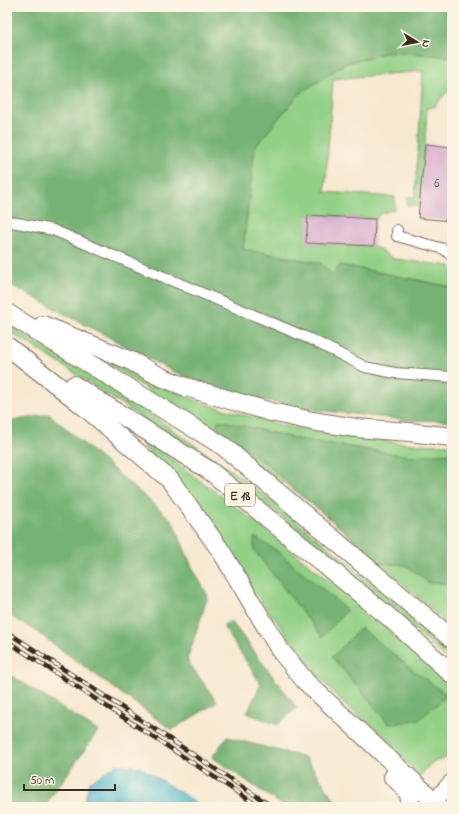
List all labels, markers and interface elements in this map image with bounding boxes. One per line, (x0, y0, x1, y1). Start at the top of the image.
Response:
north arrow (397, 22, 437, 62)
text: N (417, 39, 434, 49)
house number: 6 (434, 175, 440, 193)
road number: E 18 (225, 484, 255, 506)
scale bar (24, 766, 115, 792)
text: 50 m (30, 772, 54, 790)

